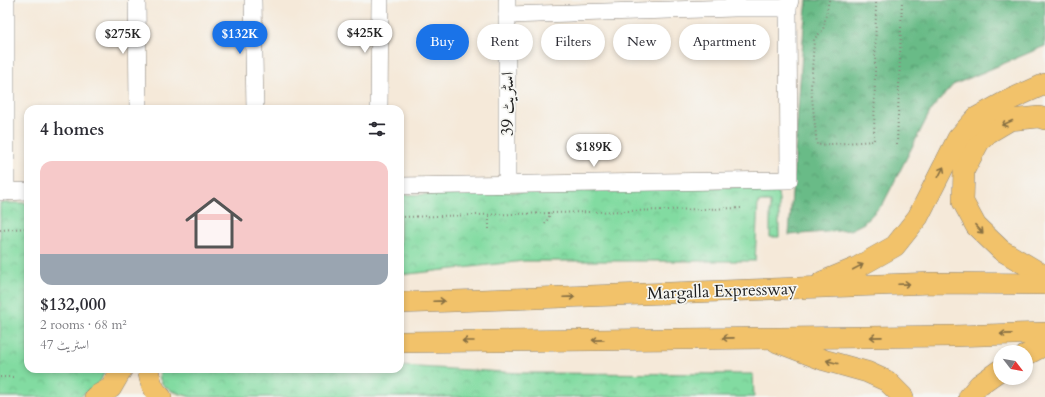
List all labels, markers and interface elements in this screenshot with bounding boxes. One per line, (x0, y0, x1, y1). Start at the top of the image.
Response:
pin: $425K (337, 20, 393, 54)
pin: $275K (95, 21, 151, 55)
pin: $132K (212, 21, 268, 55)
text: $425K (346, 24, 384, 42)
chip: Buy (416, 24, 469, 60)
chip: Rent (477, 24, 533, 60)
chip: Filters (541, 24, 605, 60)
chip: New (613, 24, 671, 60)
chip: Apartment (679, 24, 770, 60)
text: $275K (104, 25, 142, 43)
text: $132K (221, 25, 259, 43)
street label: اسٹریٹ 39 (496, 72, 519, 136)
text: 4 homes (40, 118, 104, 141)
icon: filters (366, 118, 388, 140)
one-way arrow (1001, 119, 1013, 127)
pin: $189K (566, 134, 622, 168)
text: $189K (575, 138, 613, 156)
one-way arrow (938, 166, 945, 178)
icon: home (178, 187, 250, 259)
one-way arrow (974, 224, 984, 234)
one-way arrow (851, 263, 863, 270)
street label: Margalla Expressway (647, 277, 797, 305)
one-way arrow (897, 281, 910, 288)
text: $132,000 (40, 293, 106, 316)
one-way arrow (562, 293, 575, 300)
one-way arrow (432, 298, 445, 305)
text: 2 rooms · 68 m² (40, 316, 127, 334)
one-way arrow (1000, 330, 1013, 338)
one-way arrow (870, 333, 883, 340)
one-way arrow (722, 334, 735, 342)
text: اسٹریٹ 47 (40, 336, 89, 354)
one-way arrow (592, 336, 605, 344)
one-way arrow (462, 337, 475, 345)
north arrow (993, 345, 1033, 385)
map controls (993, 345, 1033, 385)
one-way arrow (826, 358, 839, 365)

